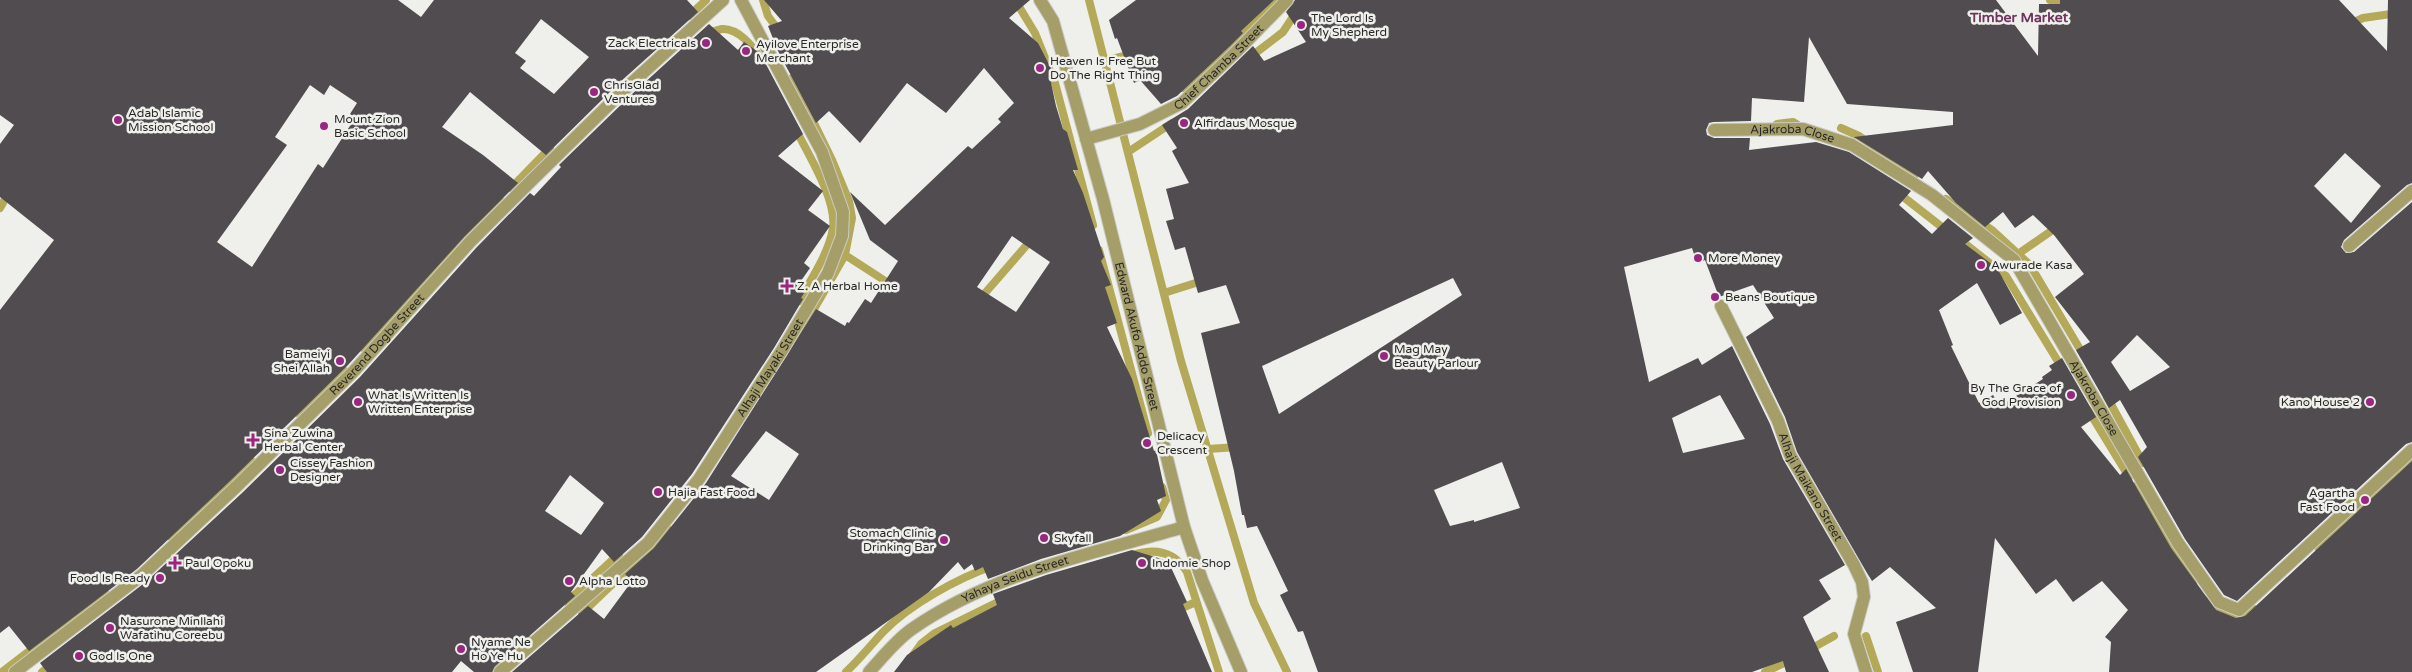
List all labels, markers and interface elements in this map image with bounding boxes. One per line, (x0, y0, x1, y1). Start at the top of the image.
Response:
district label: Timber Market (1969, 9, 2069, 26)
place label: The Lord Is My Shepherd (1311, 11, 1387, 39)
marker: The Lord Is My Shepherd (1295, 19, 1307, 31)
street label: Chief Chamba Street (1172, 21, 1266, 113)
place label: Zack Electricals (608, 36, 696, 50)
marker: Zack Electricals (700, 37, 712, 49)
place label: Ayilove Enterprise Merchant (756, 37, 859, 65)
marker: Ayilove Enterprise Merchant (740, 45, 752, 57)
place label: Heaven Is Free But Do The Right Thing (1050, 54, 1160, 82)
marker: Heaven Is Free But Do The Right Thing (1034, 62, 1046, 74)
place label: ChrisGlad Ventures (604, 78, 659, 106)
marker: ChrisGlad Ventures (588, 86, 600, 98)
place label: Adab Islamic Mission School (128, 106, 213, 134)
place label: Mount Zion Basic School (334, 112, 406, 140)
marker: Adab Islamic Mission School (112, 114, 124, 126)
place label: Alfirdaus Mosque (1194, 116, 1295, 130)
marker: Alfirdaus Mosque (1178, 117, 1190, 129)
marker: Mount Zion Basic School (318, 120, 330, 132)
street label: Ajakroba Close (1750, 122, 1837, 146)
place label: More Money (1708, 251, 1781, 265)
marker: More Money (1692, 252, 1704, 264)
place label: Awurade Kasa (1991, 258, 2072, 272)
marker: Awurade Kasa (1975, 259, 1987, 271)
street label: Edward Akufo Addo Street (1112, 261, 1162, 412)
place label: Z. A Herbal Home (797, 279, 898, 293)
marker: Z. A Herbal Home (781, 280, 793, 292)
place label: Beans Boutique (1725, 290, 1815, 304)
street label: Reverend Dogbe Street (327, 291, 427, 398)
marker: Beans Boutique (1709, 291, 1721, 303)
street label: Alhaji Mayaki Street (734, 316, 806, 420)
place label: Mag May Beauty Parlour (1394, 342, 1479, 370)
place label: Bameiyi Shei Allah (274, 347, 330, 375)
marker: Mag May Beauty Parlour (1378, 350, 1390, 362)
marker: Bameiyi Shei Allah (334, 355, 346, 367)
street label: Ajakroba Close (2066, 357, 2122, 439)
place label: By The Grace of God Provision (1970, 381, 2061, 409)
place label: What Is Written Is Written Enterprise (368, 388, 473, 416)
marker: By The Grace of God Provision (2065, 389, 2077, 401)
place label: Kano House 2 (2281, 395, 2360, 409)
marker: What Is Written Is Written Enterprise (352, 396, 364, 408)
marker: Kano House 2 (2364, 396, 2376, 408)
place label: Sina Zuwina Herbal Center (264, 426, 343, 454)
place label: Delicacy Crescent (1157, 429, 1208, 457)
street label: Alhaji Maikano Street (1776, 431, 1846, 544)
marker: Sina Zuwina Herbal Center (246, 433, 260, 447)
marker: Delicacy Crescent (1141, 437, 1153, 449)
place label: Cissey Fashion Designer (290, 456, 373, 484)
marker: Cissey Fashion Designer (274, 464, 286, 476)
place label: Hajia Fast Food (668, 485, 755, 499)
marker: Hajia Fast Food (652, 486, 664, 498)
place label: Agartha Fast Food (2299, 486, 2355, 514)
marker: Agartha Fast Food (2359, 494, 2371, 506)
place label: Stomach Clinic Drinking Bar (849, 526, 934, 554)
place label: Skyfall (1054, 531, 1091, 545)
marker: Skyfall (1038, 532, 1050, 544)
marker: Stomach Clinic Drinking Bar (938, 534, 950, 546)
street label: Yahaya Seidu Street (959, 553, 1071, 606)
place label: Paul Opoku (185, 556, 251, 570)
place label: Indomie Shop (1152, 556, 1231, 570)
marker: Paul Opoku (169, 557, 181, 569)
marker: Indomie Shop (1136, 557, 1148, 569)
place label: Food Is Ready (70, 571, 151, 585)
marker: Food Is Ready (154, 572, 166, 584)
place label: Alpha Lotto (579, 574, 646, 588)
marker: Alpha Lotto (563, 575, 575, 587)
place label: Nasurone Minllahi Wafatihu Coreebu (120, 614, 223, 642)
marker: Nasurone Minllahi Wafatihu Coreebu (104, 622, 116, 634)
place label: Nyame Ne Ho Ye Hu (471, 635, 531, 663)
marker: Nyame Ne Ho Ye Hu (455, 643, 467, 655)
place label: God Is One (89, 649, 152, 663)
marker: God Is One (73, 650, 85, 662)

